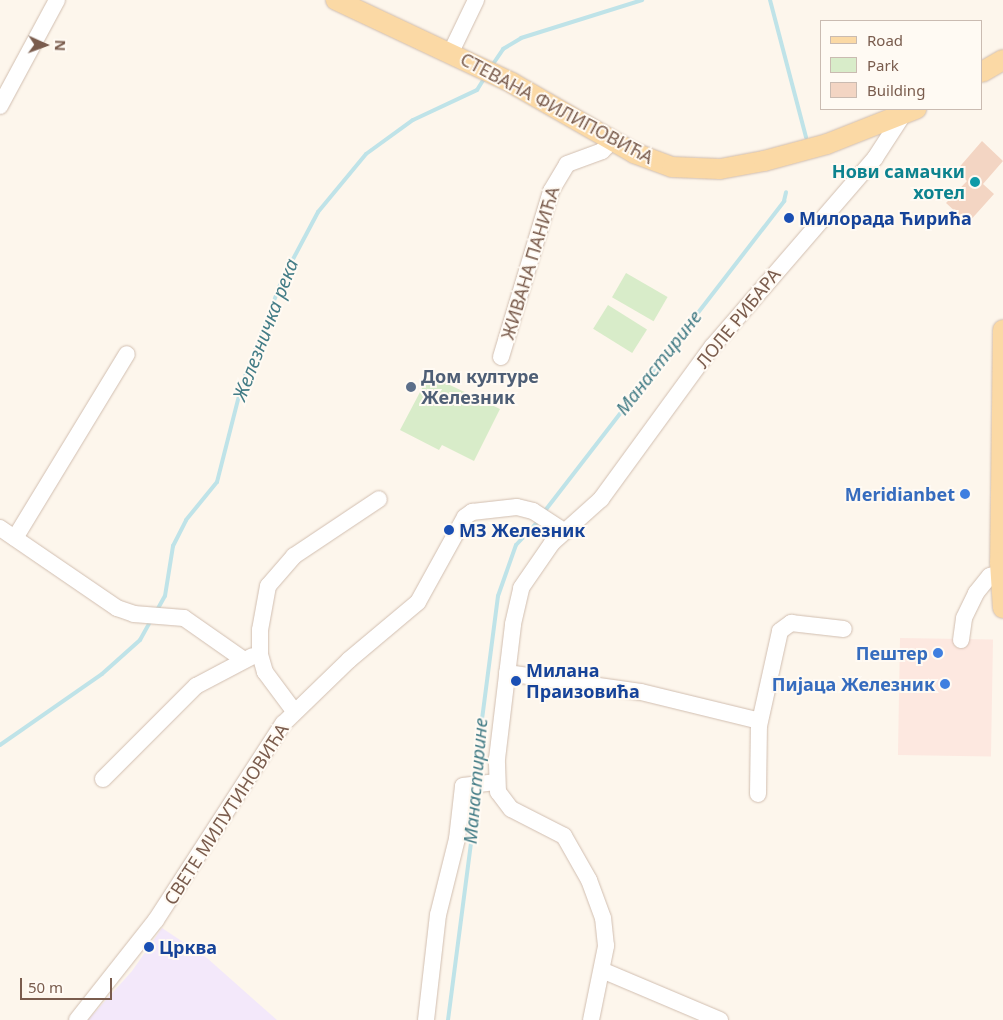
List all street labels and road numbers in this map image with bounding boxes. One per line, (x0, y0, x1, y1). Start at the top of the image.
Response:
street label: СТЕВАНА ФИЛИПОВИЋА (457, 48, 657, 168)
street label: ЖИВАНА ПАНИЋА (496, 184, 564, 342)
street label: ЛОЛЕ РИБАРА (691, 264, 785, 372)
street label: СВЕТЕ МИЛУТИНОВИЋА (159, 719, 293, 909)

